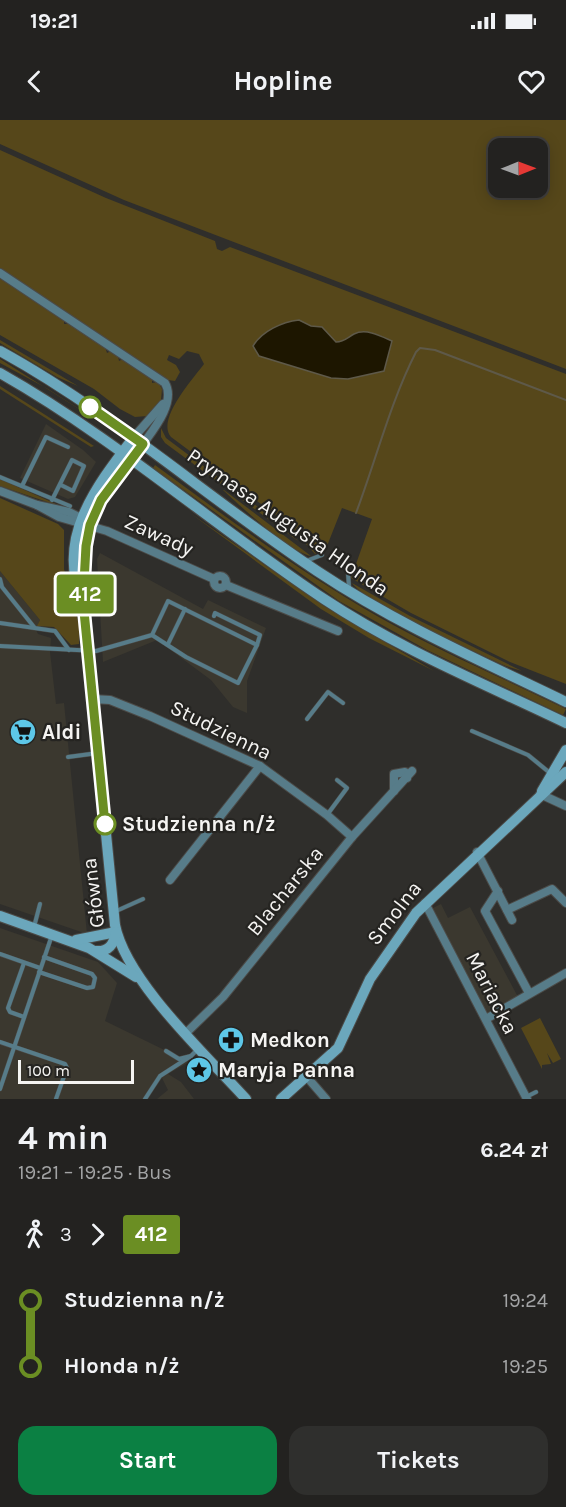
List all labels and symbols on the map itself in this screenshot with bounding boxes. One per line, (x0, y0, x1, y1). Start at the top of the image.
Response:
north arrow (488, 138, 548, 198)
unlabelled marker (79, 396, 101, 418)
street label: Prymasa Augusta Hlonda (183, 443, 393, 601)
street label: Zawady (121, 509, 197, 561)
line badge: 412 (50, 574, 119, 614)
street label: Studzienna (166, 695, 276, 765)
supermarket icon: Aldi (8, 717, 38, 747)
place label: Aldi (42, 720, 81, 744)
place label: Studzienna n/ż (122, 812, 275, 836)
marker: Studzienna n/ż (94, 813, 116, 835)
street label: Blacharska (242, 842, 328, 940)
street label: Główna (77, 857, 109, 929)
street label: Smolna (362, 876, 426, 950)
street label: Mariacka (461, 948, 523, 1038)
pharmacy icon: Medkon (216, 1025, 246, 1055)
place label: Medkon (250, 1028, 330, 1052)
place icon: Maryja Panna (184, 1055, 214, 1085)
scale bar (18, 1057, 134, 1084)
place label: Maryja Panna (218, 1058, 355, 1082)

